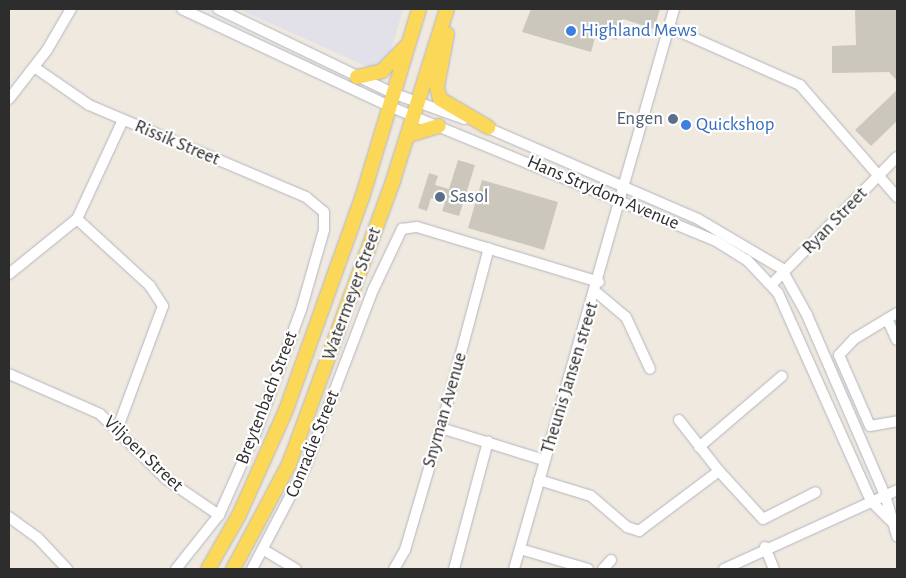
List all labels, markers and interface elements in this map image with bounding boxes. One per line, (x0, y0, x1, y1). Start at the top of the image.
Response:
place label: Highland Mews (581, 20, 697, 42)
marker: Highland Mews (565, 25, 577, 37)
place label: Engen (616, 108, 663, 130)
marker: Engen (667, 113, 679, 125)
place label: Quickshop (696, 114, 774, 136)
street label: Rissik Street (131, 115, 223, 171)
marker: Quickshop (680, 119, 692, 131)
street label: Hans Strydom Avenue (523, 151, 683, 235)
street label: Ryan Street (798, 183, 872, 259)
place label: Sasol (450, 186, 488, 208)
marker: Sasol (434, 191, 446, 203)
street label: Watermeyer Street (317, 224, 387, 364)
street label: Theunis Jansen street (536, 299, 604, 457)
street label: Breytenbach Street (231, 328, 303, 468)
street label: Snyman Avenue (418, 350, 472, 470)
street label: Conradie Street (281, 387, 345, 501)
street label: Viljoen Street (98, 411, 188, 497)

